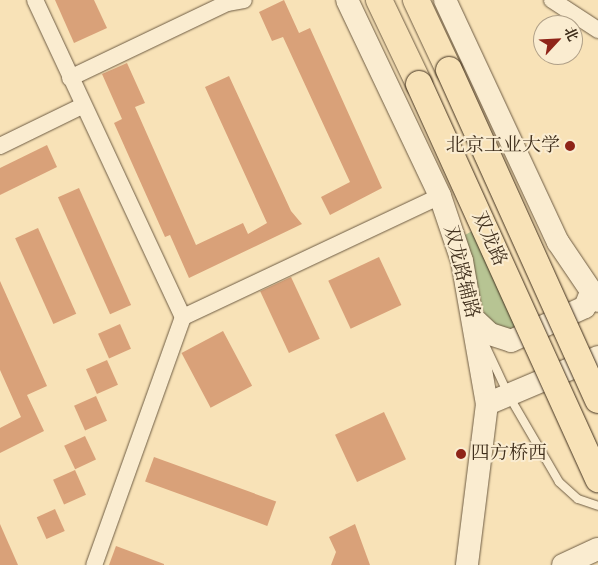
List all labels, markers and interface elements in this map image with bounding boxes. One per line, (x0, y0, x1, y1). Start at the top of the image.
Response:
north arrow (533, 15, 583, 65)
text: 北 (560, 24, 582, 44)
place label: 北京工业大学 (446, 135, 560, 157)
marker: 北京工业大学 (564, 140, 576, 152)
street label: 双龙路 (467, 208, 511, 270)
street label: 双龙路辅路 (438, 223, 484, 321)
place label: 四方桥西 (471, 443, 547, 465)
marker: 四方桥西 (455, 448, 467, 460)

